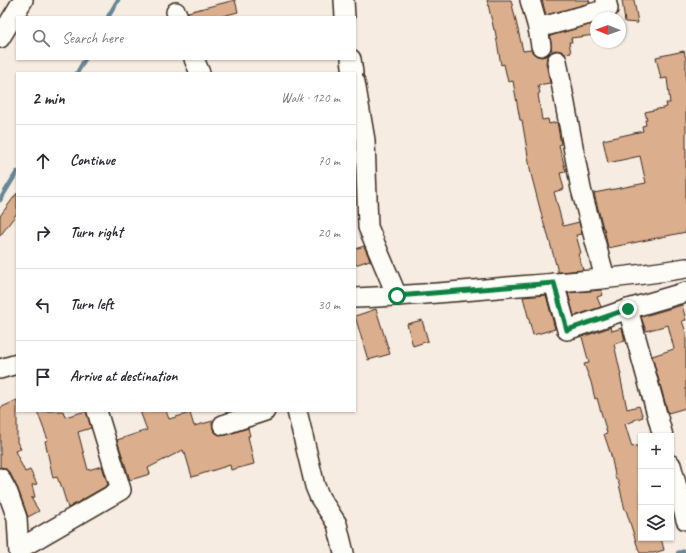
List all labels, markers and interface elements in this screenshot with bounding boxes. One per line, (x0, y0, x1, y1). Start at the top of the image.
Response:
north arrow (590, 12, 626, 48)
search box (16, 16, 356, 60)
icon: search (30, 27, 52, 49)
text: Search here (62, 29, 123, 48)
text: 2 min (32, 88, 65, 109)
text: Walk · 120 m (281, 90, 340, 106)
icon: ahead (32, 150, 54, 172)
text: Continue (70, 151, 115, 170)
text: 70 m (318, 153, 340, 169)
icon: right (32, 222, 54, 244)
text: Turn right (70, 223, 123, 242)
text: 20 m (318, 225, 340, 241)
route start (388, 287, 406, 305)
icon: left (32, 294, 54, 316)
text: Turn left (70, 295, 113, 314)
text: 30 m (318, 297, 340, 313)
route end (619, 300, 637, 318)
icon: arrive (32, 366, 54, 388)
text: Arrive at destination (70, 367, 177, 386)
map controls (638, 433, 674, 541)
button: + (638, 433, 674, 469)
button: − (638, 469, 674, 505)
button: layers (638, 505, 674, 541)

